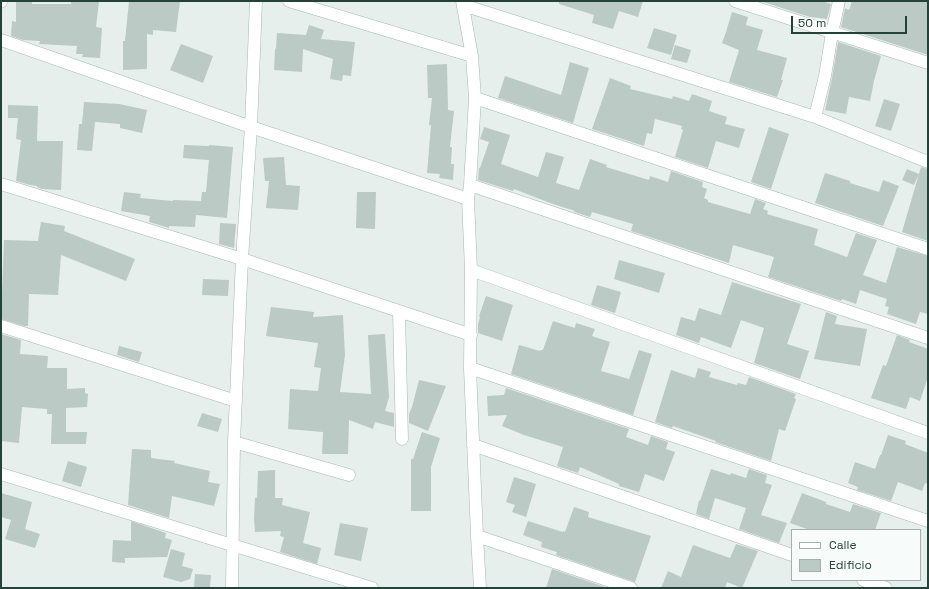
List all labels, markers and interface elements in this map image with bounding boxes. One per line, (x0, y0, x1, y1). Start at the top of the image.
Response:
scale bar (793, 8, 909, 34)
text: 50 m (798, 15, 826, 31)
legend (791, 529, 921, 581)
text: Calle (829, 537, 857, 553)
text: Edificio (829, 557, 872, 573)

